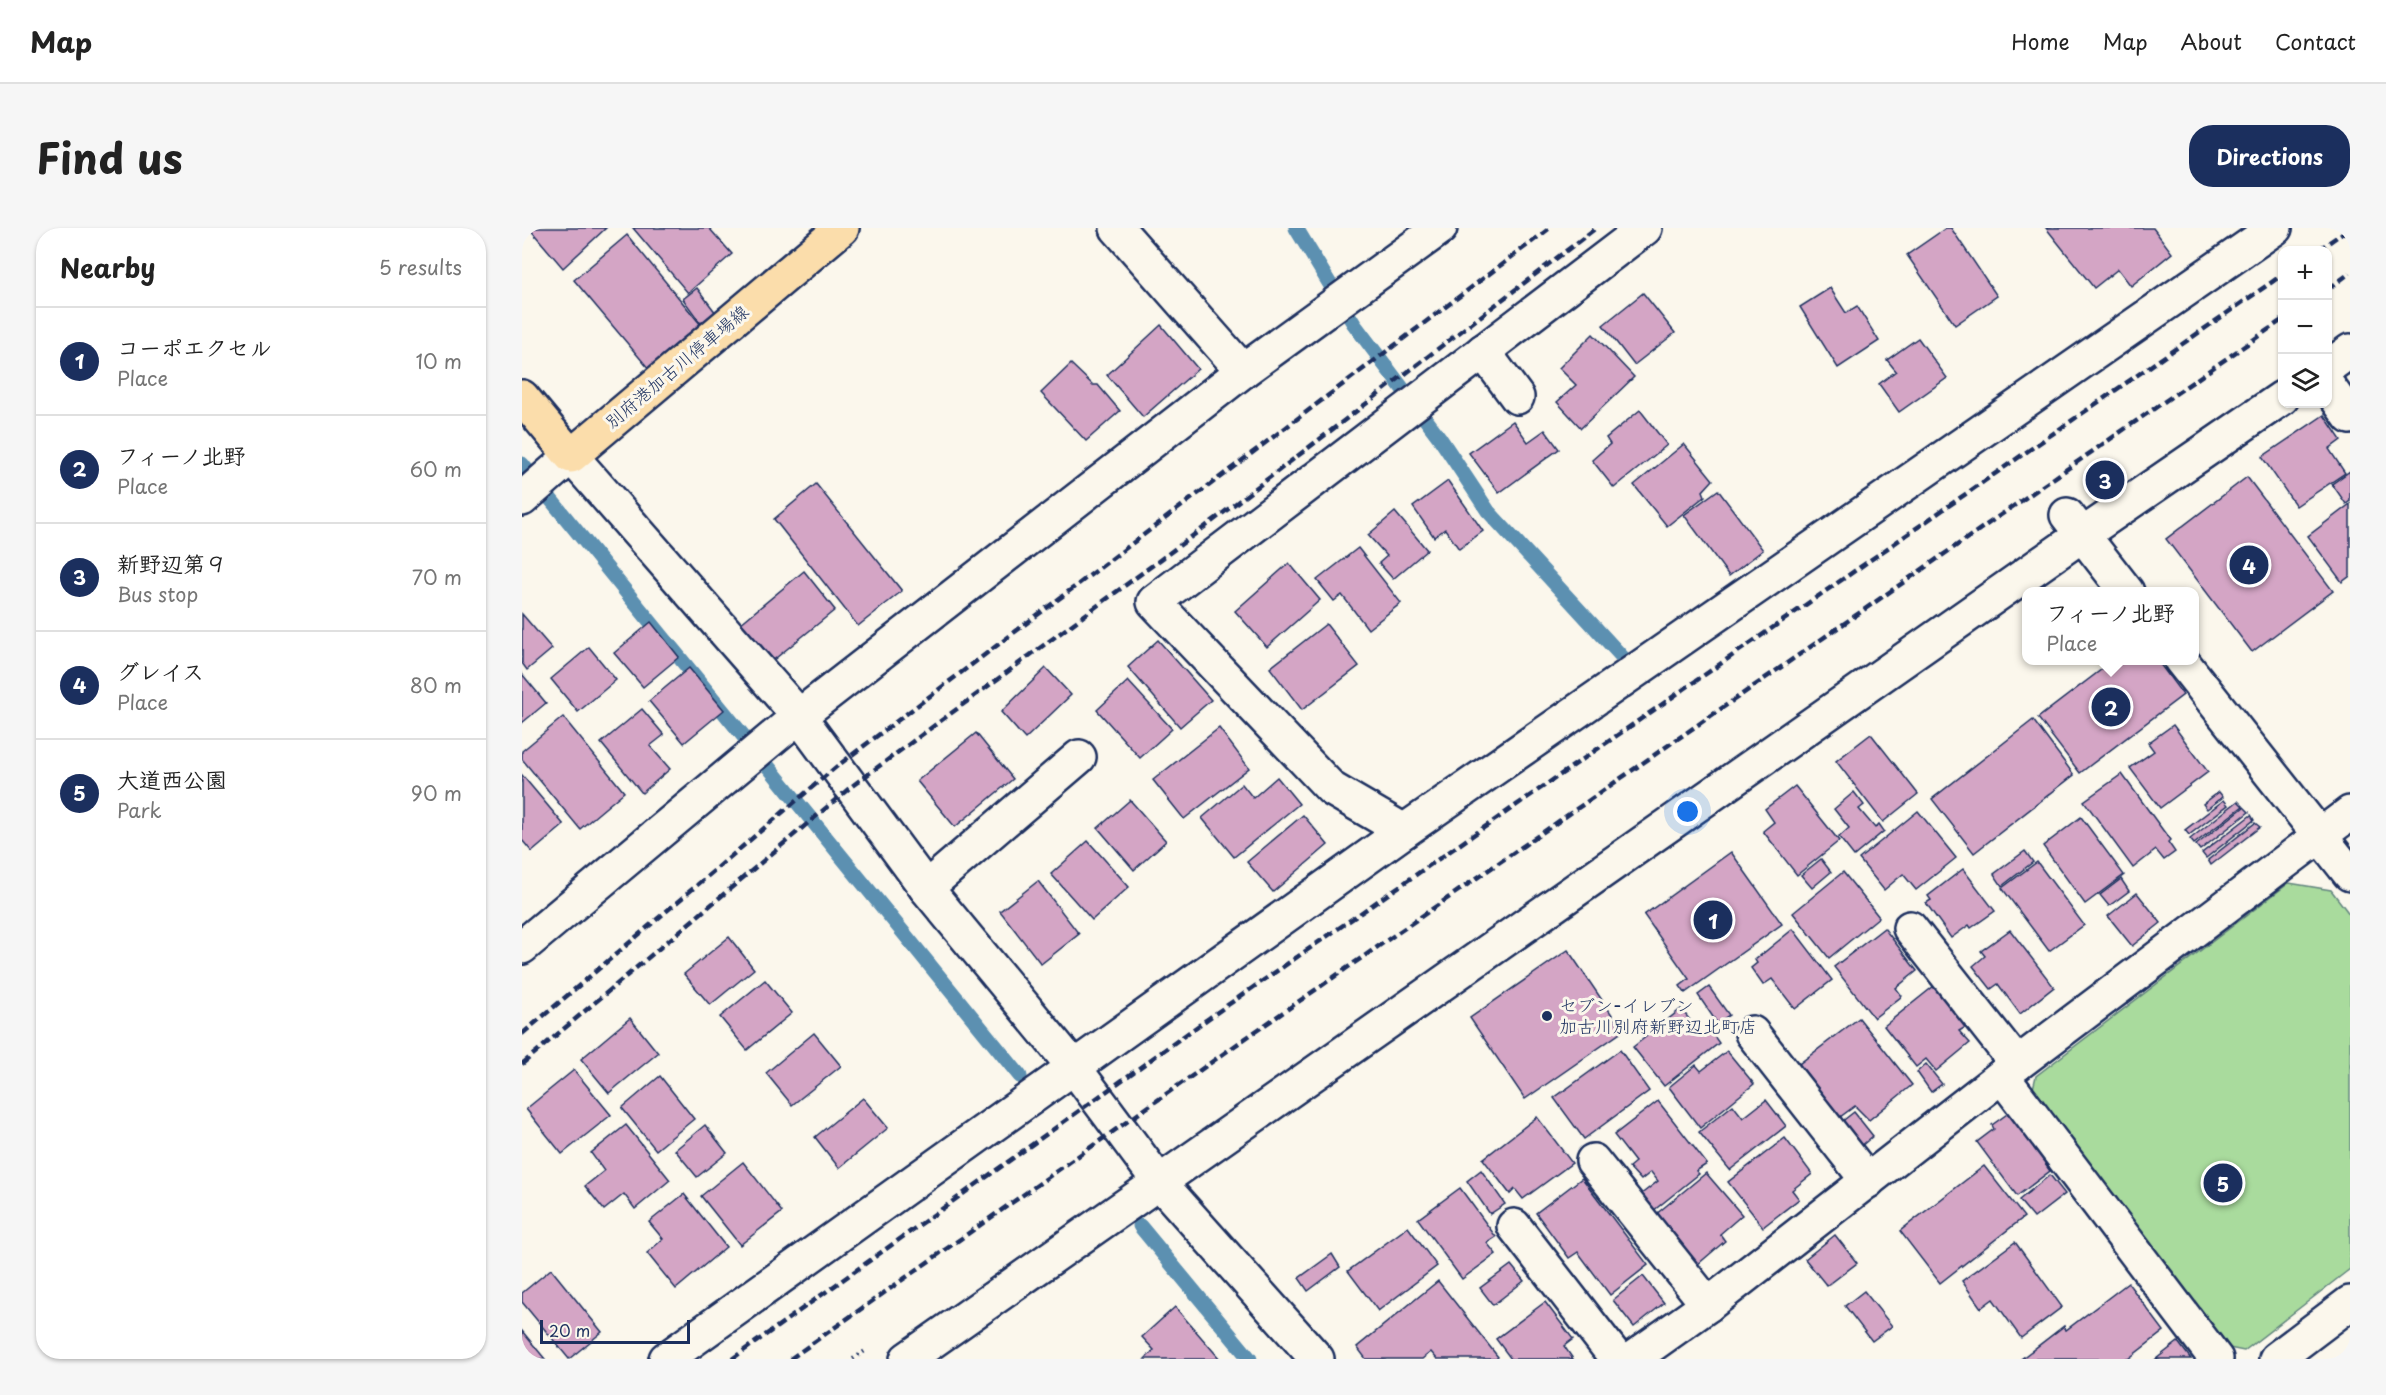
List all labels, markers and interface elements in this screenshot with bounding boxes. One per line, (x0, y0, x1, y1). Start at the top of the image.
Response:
text: Map (30, 20, 92, 63)
text: Home (2011, 25, 2070, 57)
text: Map (2103, 25, 2148, 57)
text: About (2181, 25, 2242, 57)
text: Contact (2275, 25, 2356, 57)
text: Find us (36, 125, 183, 188)
button: Directions (2189, 125, 2350, 187)
map controls (2278, 246, 2332, 408)
button: + (2278, 246, 2332, 300)
text: Nearby (60, 248, 155, 287)
text: 5 results (379, 252, 462, 282)
street label: 別府港加古川停車場線 (598, 298, 754, 434)
button: − (2278, 300, 2332, 354)
text: コーポエクセル (117, 330, 272, 363)
text: 1 (75, 346, 84, 376)
text: 10 m (415, 346, 462, 376)
button: layers (2278, 354, 2332, 408)
text: Place (117, 363, 168, 393)
text: フィーノ北野 (117, 438, 245, 471)
text: 2 (72, 454, 87, 484)
text: 60 m (410, 454, 462, 484)
pin: 3 (2086, 458, 2124, 502)
text: Place (117, 471, 168, 501)
pin: 4 (2230, 542, 2268, 588)
text: 新野辺第９ (117, 546, 227, 579)
text: 3 (73, 562, 86, 592)
text: 70 m (412, 562, 462, 592)
text: Bus stop (117, 579, 198, 609)
popup (2022, 587, 2199, 665)
text: フィーノ北野 (2046, 595, 2175, 628)
text: Place (2046, 628, 2097, 658)
text: グレイス (117, 654, 204, 687)
text: 4 (73, 670, 86, 700)
text: 80 m (410, 670, 462, 700)
pin: 2 (2092, 684, 2130, 730)
text: Place (117, 687, 168, 717)
text: 大道西公園 (117, 762, 227, 795)
text: 5 (73, 778, 86, 808)
text: 90 m (411, 778, 462, 808)
text: Park (117, 795, 162, 825)
your location (1673, 797, 1702, 826)
pin: 1 (1694, 898, 1732, 942)
place label: セブン-イレブン 加古川別府新野辺北町店 (1559, 991, 1757, 1039)
marker: セブン-イレブン 加古川別府新野辺北町店 (1540, 1009, 1554, 1023)
pin: 5 (2204, 1160, 2242, 1206)
scale bar (540, 1317, 690, 1344)
text: 20 m (549, 1318, 590, 1342)

